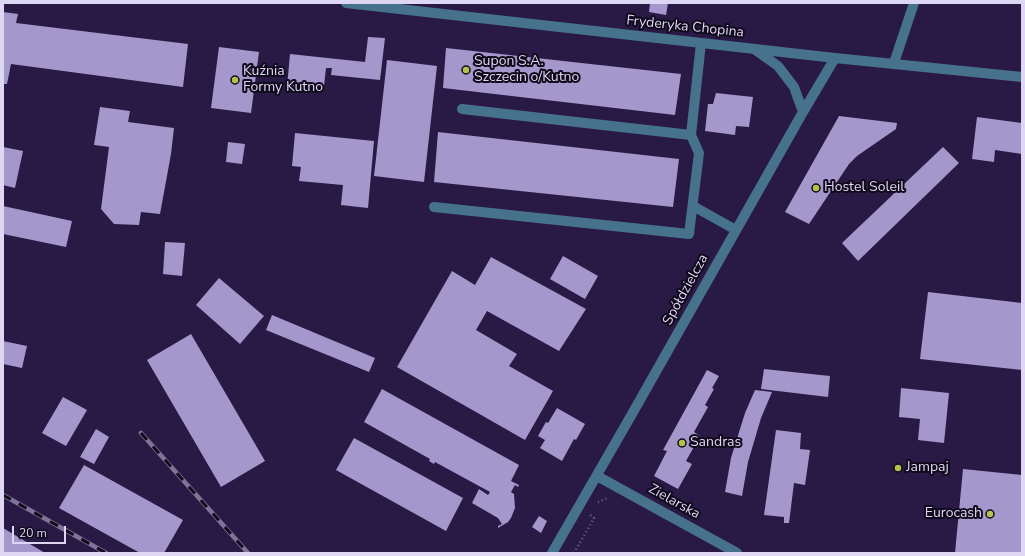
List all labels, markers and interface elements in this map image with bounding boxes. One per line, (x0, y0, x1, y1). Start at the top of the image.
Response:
street label: Fryderyka Chopina (625, 12, 745, 42)
place label: Supon S.A. Szczecin o/Kutno (474, 54, 579, 86)
place label: Kuźnia Formy Kutno (243, 64, 323, 96)
marker: Supon S.A. Szczecin o/Kutno (461, 65, 471, 75)
marker: Kuźnia Formy Kutno (230, 75, 240, 85)
place label: Hostel Soleil (824, 180, 904, 196)
marker: Hostel Soleil (811, 183, 821, 193)
street label: Spółdzielcza (660, 252, 712, 328)
place label: Sandras (690, 435, 741, 451)
marker: Sandras (677, 438, 687, 448)
place label: Jampaj (906, 460, 949, 476)
marker: Jampaj (893, 463, 903, 473)
street label: Zielarska (645, 481, 703, 523)
place label: Eurocash (925, 506, 982, 522)
marker: Eurocash (985, 509, 995, 519)
scale bar (14, 518, 68, 544)
text: 20 m (19, 525, 47, 541)

